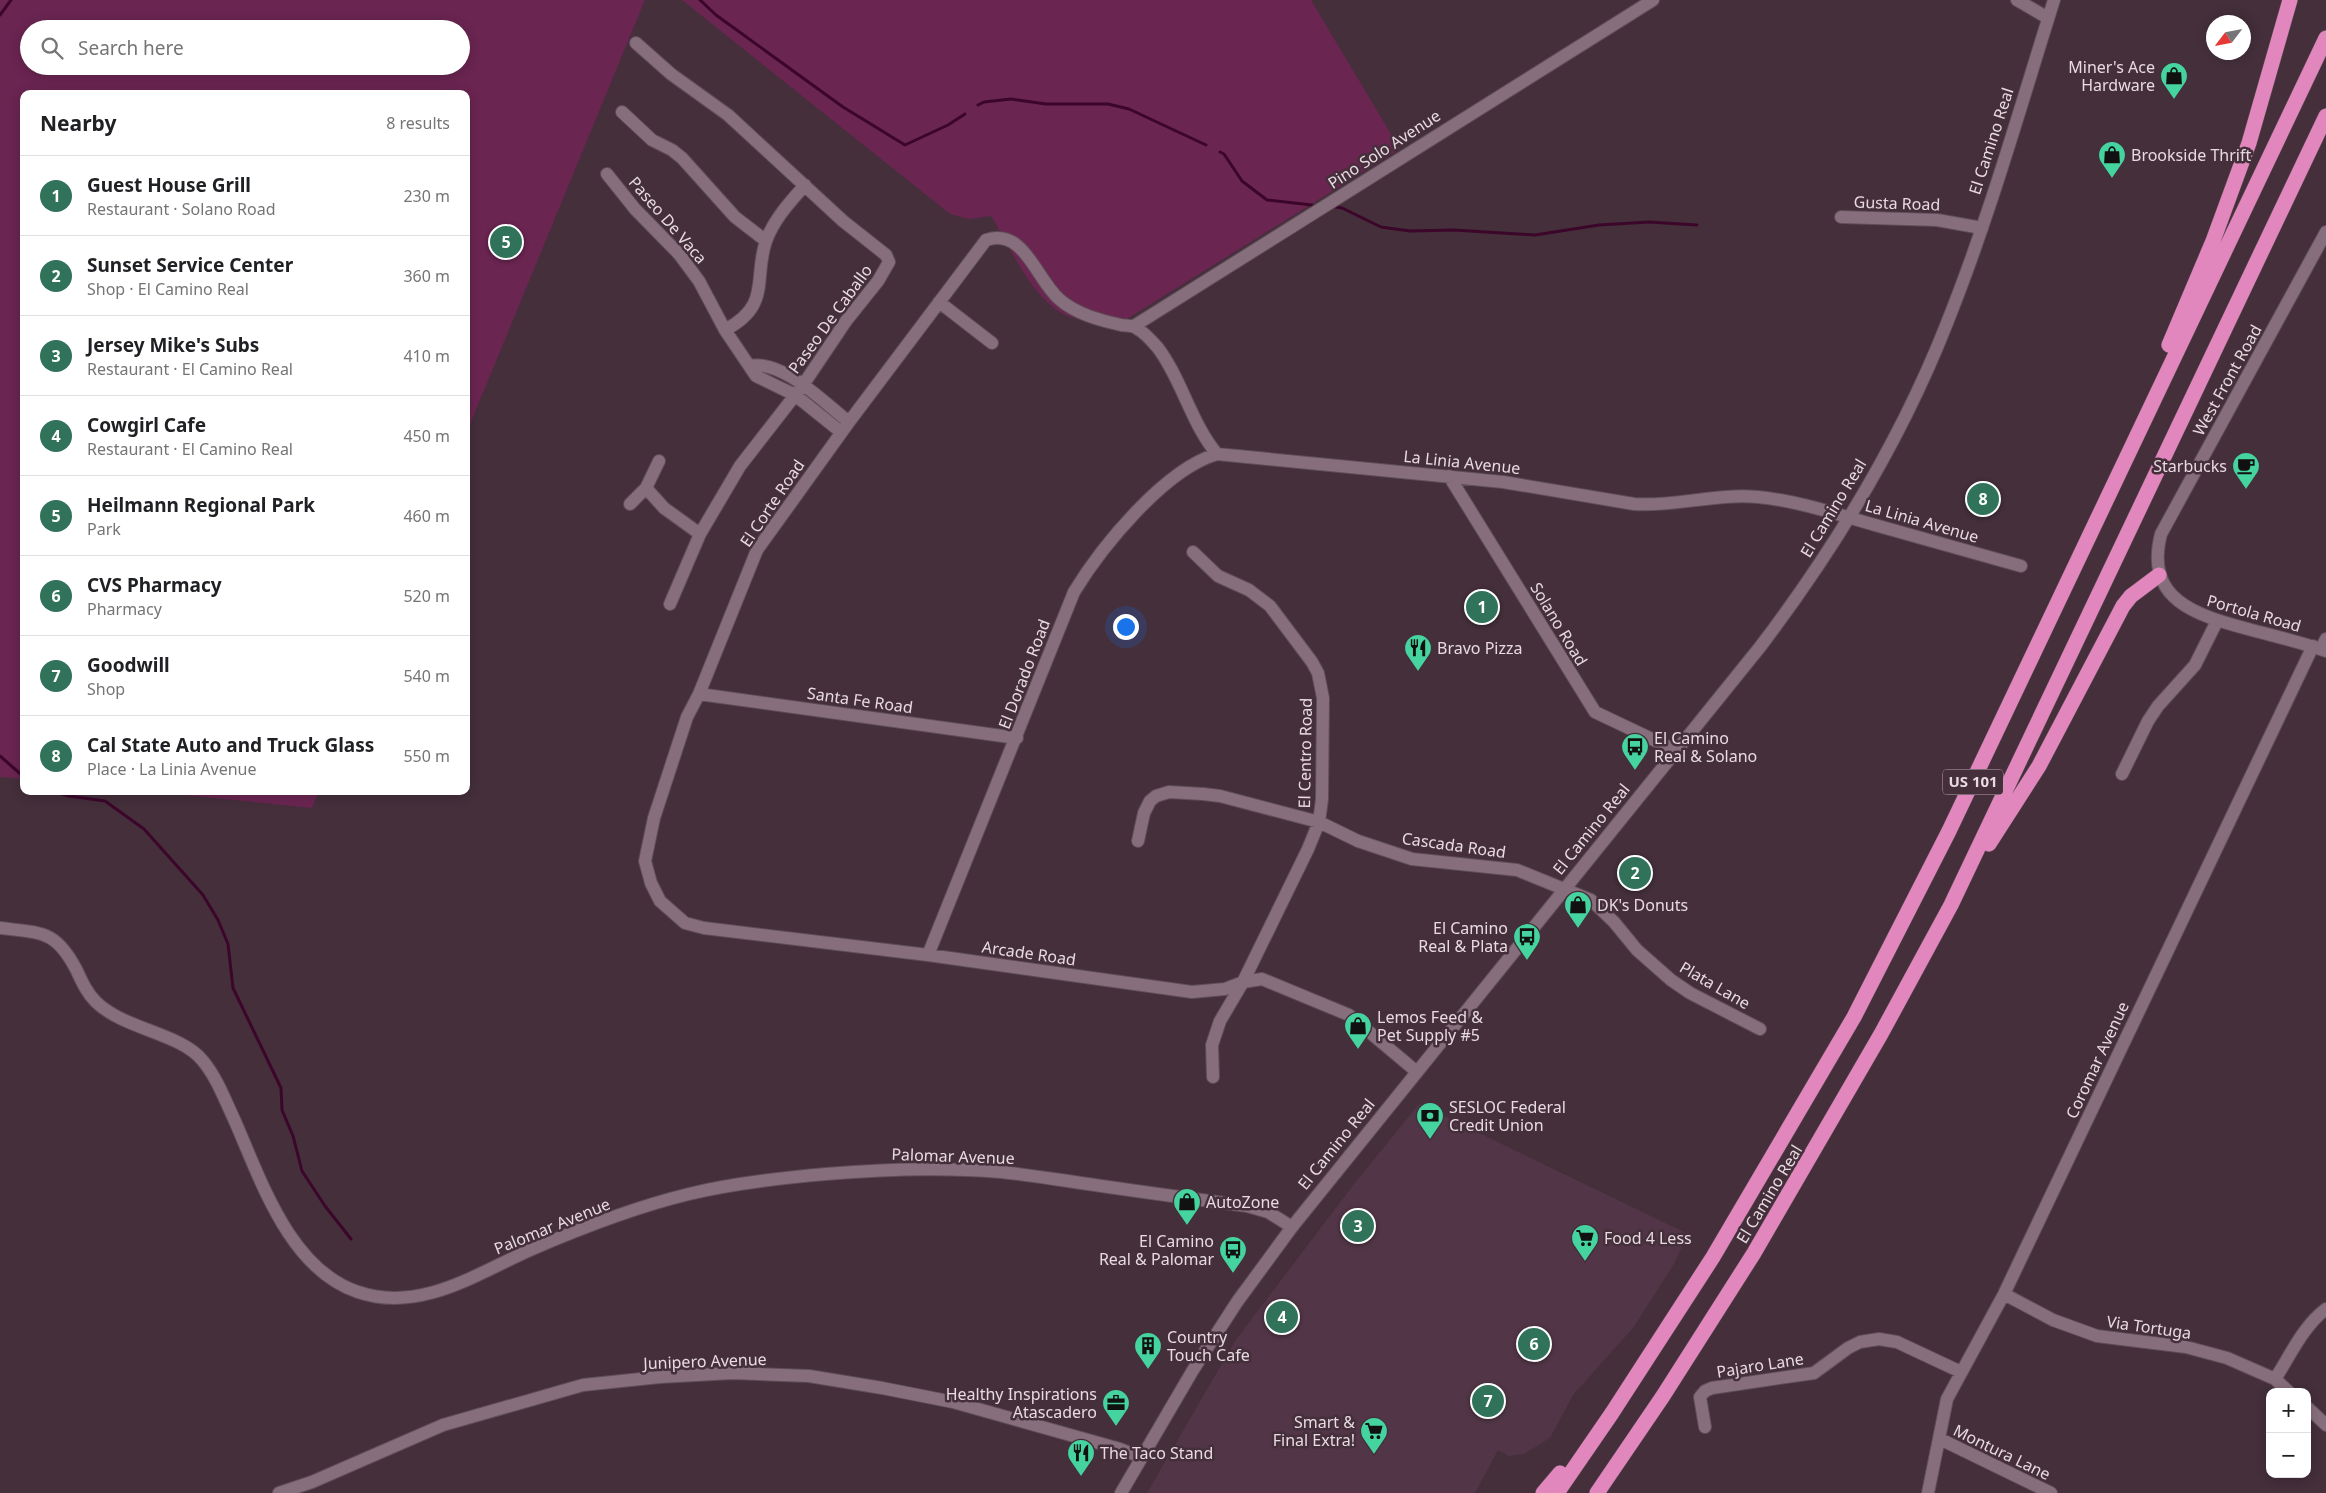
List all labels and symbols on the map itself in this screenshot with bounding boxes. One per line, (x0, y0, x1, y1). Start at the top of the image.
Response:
north arrow (2206, 15, 2251, 60)
place label: Miner's Ace Hardware (2068, 56, 2155, 96)
shop icon: Miner's Ace Hardware (2159, 61, 2189, 100)
street label: El Camino Real (1963, 85, 2019, 197)
street label: Pino Solo Avenue (1323, 104, 1445, 194)
shop icon: Brookside Thrift (2097, 140, 2127, 179)
place label: Brookside Thrift (2131, 144, 2251, 166)
street label: Paseo De Vaca (624, 172, 712, 268)
street label: Gusta Road (1853, 190, 1941, 216)
pin: 5 (490, 223, 522, 261)
street label: Paseo De Caballo (783, 260, 877, 378)
street label: West Front Road (2187, 321, 2267, 439)
street label: La Linia Avenue (1402, 445, 1522, 479)
cafe icon: Starbucks (2231, 451, 2261, 490)
street label: El Corte Road (735, 455, 809, 551)
street label: El Camino Real (1795, 455, 1871, 561)
place label: Starbucks (2153, 455, 2227, 477)
pin: 8 (1967, 480, 1999, 518)
street label: La Linia Avenue (1863, 494, 1981, 548)
street label: Solano Road (1525, 578, 1593, 670)
pin: 1 (1466, 588, 1498, 626)
street label: Portola Road (2204, 589, 2304, 637)
your location (1113, 614, 1139, 640)
street label: El Dorado Road (993, 616, 1055, 732)
restaurant icon: Bravo Pizza (1403, 633, 1433, 672)
place label: Bravo Pizza (1437, 637, 1522, 659)
street label: Santa Fe Road (806, 682, 914, 718)
street label: El Centro Road (1293, 698, 1317, 808)
place label: El Camino Real & Solano (1654, 727, 1757, 767)
bus stop icon: El Camino Real & Solano (1620, 732, 1650, 771)
road number: US 101 (1943, 770, 2003, 794)
street label: El Camino Real (1547, 779, 1635, 879)
street label: Cascada Road (1401, 827, 1507, 863)
pin: 2 (1619, 854, 1651, 892)
shop icon: DK's Donuts (1563, 890, 1593, 929)
place label: DK's Donuts (1597, 894, 1688, 916)
place label: El Camino Real & Plata (1418, 917, 1508, 957)
bus stop icon: El Camino Real & Plata (1512, 922, 1542, 961)
street label: Arcade Road (981, 936, 1077, 970)
street label: Plata Lane (1676, 956, 1754, 1014)
street label: Coromar Avenue (2060, 998, 2134, 1122)
place label: Lemos Feed & Pet Supply #5 (1377, 1006, 1483, 1046)
shop icon: Lemos Feed & Pet Supply #5 (1343, 1011, 1373, 1050)
street label: El Camino Real (1292, 1094, 1380, 1194)
place label: SESLOC Federal Credit Union (1449, 1096, 1566, 1136)
bank icon: SESLOC Federal Credit Union (1415, 1101, 1445, 1140)
street label: El Camino Real (1731, 1141, 1807, 1247)
street label: Palomar Avenue (891, 1143, 1015, 1169)
shop icon: AutoZone (1172, 1187, 1202, 1226)
place label: AutoZone (1206, 1191, 1279, 1213)
street label: Palomar Avenue (491, 1193, 613, 1259)
pin: 3 (1342, 1207, 1374, 1245)
supermarket icon: Food 4 Less (1570, 1223, 1600, 1262)
place label: Food 4 Less (1604, 1227, 1692, 1249)
place label: El Camino Real & Palomar (1099, 1230, 1214, 1270)
bus stop icon: El Camino Real & Palomar (1218, 1235, 1248, 1274)
pin: 4 (1266, 1298, 1298, 1336)
street label: Via Tortuga (2105, 1310, 2193, 1344)
pin: 6 (1518, 1325, 1550, 1363)
place label: Country Touch Cafe (1167, 1326, 1250, 1366)
building icon: Country Touch Cafe (1133, 1331, 1163, 1370)
street label: Pajaro Lane (1715, 1347, 1805, 1383)
street label: Junipero Avenue (641, 1348, 767, 1374)
pin: 7 (1472, 1382, 1504, 1420)
place label: Healthy Inspirations Atascadero (946, 1383, 1097, 1423)
office icon: Healthy Inspirations Atascadero (1101, 1388, 1131, 1427)
place label: Smart & Final Extra! (1273, 1411, 1355, 1451)
supermarket icon: Smart & Final Extra! (1359, 1416, 1389, 1455)
street label: Montura Lane (1950, 1419, 2054, 1485)
restaurant icon: The Taco Stand (1066, 1438, 1096, 1477)
place label: The Taco Stand (1100, 1442, 1213, 1464)

